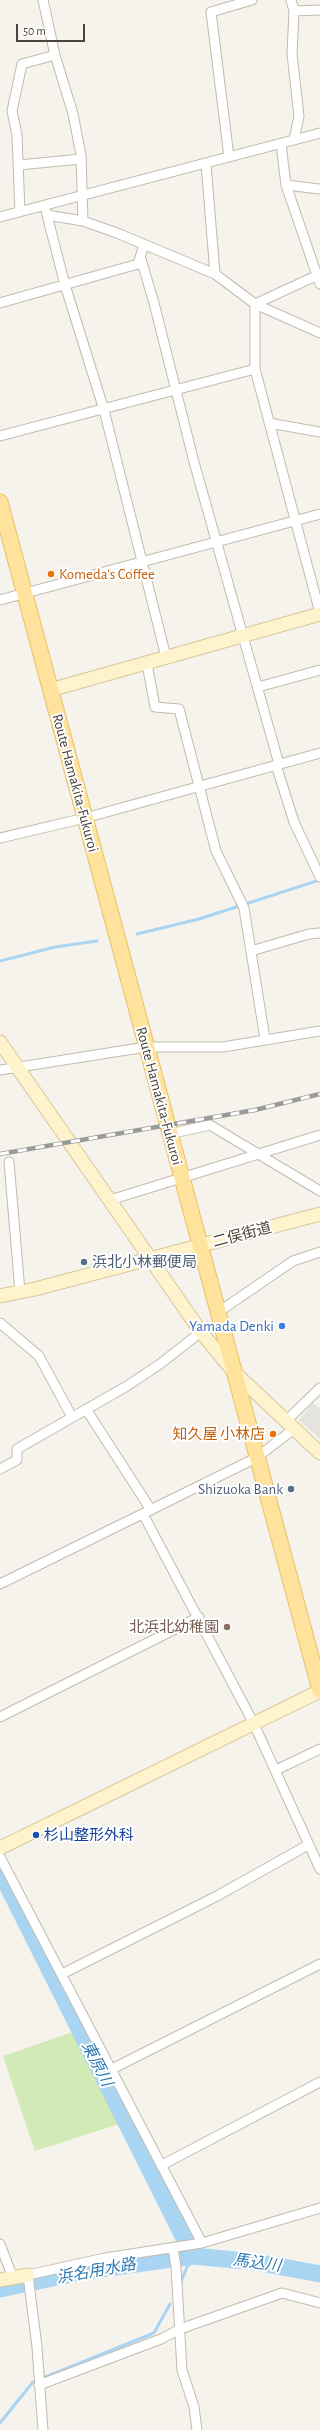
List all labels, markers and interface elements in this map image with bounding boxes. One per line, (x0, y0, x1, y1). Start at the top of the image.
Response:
scale bar (18, 16, 87, 42)
text: 50 m (23, 25, 46, 37)
place label: Komeda's Coffee (59, 565, 155, 583)
marker: Komeda's Coffee (46, 569, 56, 579)
street label: Route Hamakita-Fukuroi (48, 712, 102, 854)
street label: Route Hamakita-Fukuroi (132, 1025, 186, 1167)
street label: 二俣街道 (211, 1219, 273, 1251)
place label: 浜北小林郵便局 (92, 1253, 197, 1271)
marker: 浜北小林郵便局 (79, 1257, 89, 1267)
place label: Yamada Denki (189, 1317, 274, 1335)
marker: Yamada Denki (277, 1321, 287, 1331)
place label: 知久屋 小林店 (173, 1425, 265, 1443)
marker: 知久屋 小林店 (268, 1429, 278, 1439)
place label: Shizuoka Bank (198, 1480, 283, 1498)
marker: Shizuoka Bank (286, 1484, 296, 1494)
place label: 北浜北幼稚園 (129, 1618, 219, 1636)
marker: 北浜北幼稚園 (222, 1622, 232, 1632)
place label: 杉山整形外科 (44, 1826, 134, 1844)
marker: 杉山整形外科 (31, 1830, 41, 1840)
water label: 東原川 (78, 2038, 116, 2090)
water label: 馬込川 (232, 2250, 282, 2276)
water label: 浜名用水路 (55, 2255, 137, 2287)

